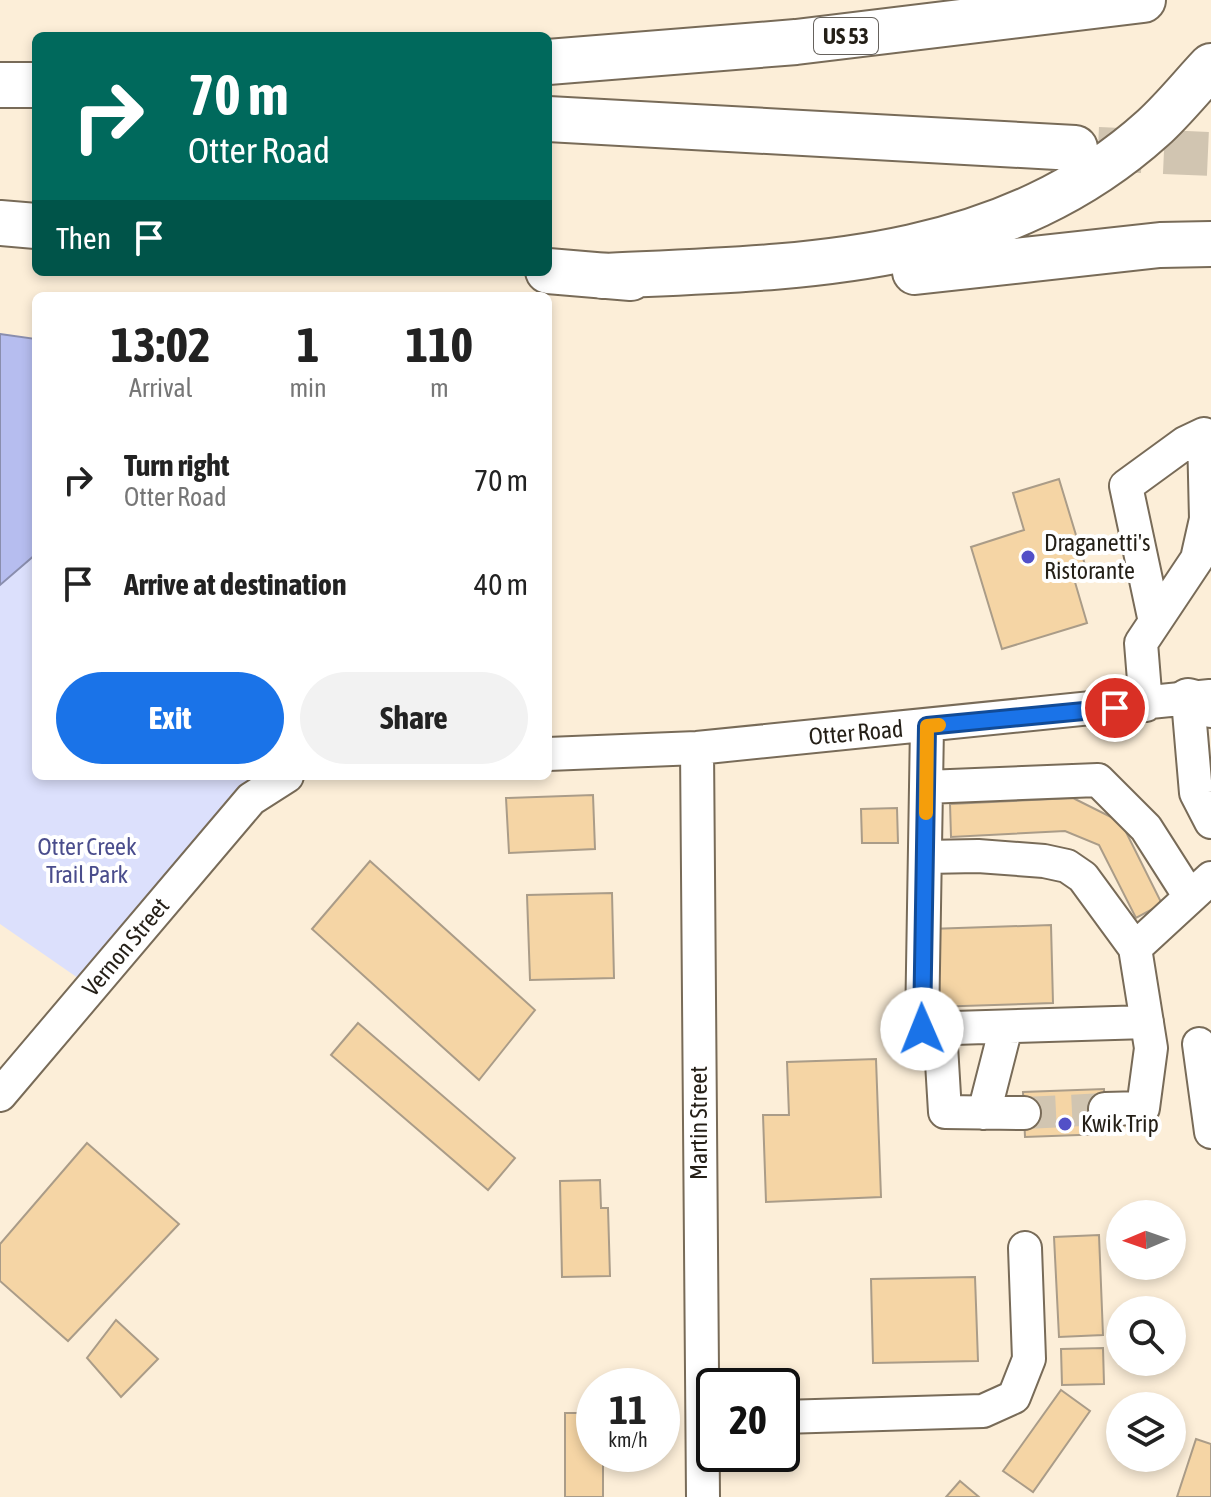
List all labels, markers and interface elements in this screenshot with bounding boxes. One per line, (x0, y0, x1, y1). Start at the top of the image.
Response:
road number: US 53 (814, 18, 878, 54)
text: 70 m (188, 63, 289, 127)
icon: right (56, 64, 160, 168)
text: Otter Road (188, 129, 330, 171)
icon: arrive (127, 216, 171, 260)
text: Then (56, 221, 111, 255)
text: 13:02 (111, 317, 211, 372)
text: 1 (297, 317, 319, 372)
text: 110 (406, 317, 473, 372)
text: Arrival (129, 373, 192, 403)
text: min (289, 373, 327, 403)
text: m (430, 373, 449, 403)
text: Turn right (124, 448, 230, 482)
icon: right (56, 458, 100, 502)
text: 70 m (474, 463, 528, 497)
text: Otter Road (124, 482, 227, 512)
place label: Draganetti's Ristorante (1044, 529, 1151, 584)
marker: Draganetti's Ristorante (1019, 548, 1037, 566)
icon: arrive (56, 562, 100, 606)
text: Arrive at destination (124, 567, 346, 601)
text: 40 m (474, 567, 528, 601)
button: Exit (56, 672, 284, 764)
button: Share (300, 672, 528, 764)
pin (1081, 674, 1149, 742)
icon: arrive (1093, 686, 1137, 730)
street label: Otter Road (808, 715, 904, 750)
park label: Otter Creek Trail Park (38, 833, 137, 888)
street label: Vernon Street (77, 892, 174, 1001)
position arrow (880, 987, 964, 1071)
street label: Martin Street (685, 1066, 712, 1180)
place label: Kwik Trip (1081, 1110, 1159, 1137)
marker: Kwik Trip (1056, 1115, 1074, 1133)
north arrow (1106, 1200, 1186, 1280)
map controls (1106, 1200, 1186, 1472)
button: search (1106, 1296, 1186, 1376)
speed limit sign: 20 (696, 1368, 800, 1472)
text: 11 (609, 1387, 647, 1432)
button: layers (1106, 1392, 1186, 1472)
text: km/h (608, 1428, 648, 1451)

